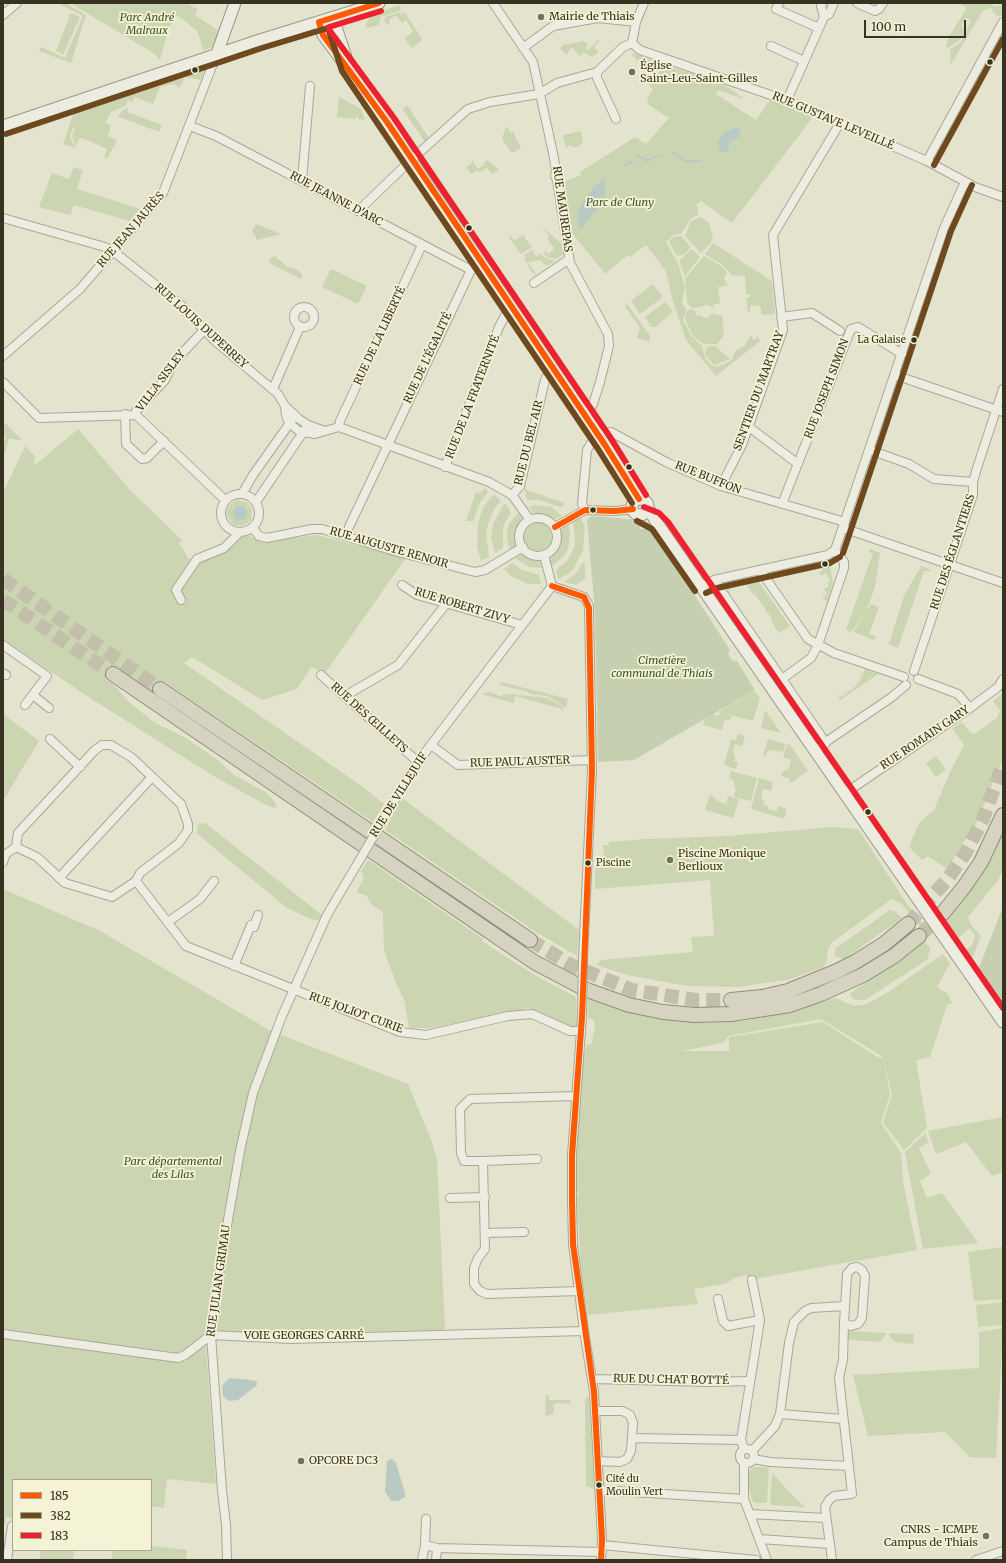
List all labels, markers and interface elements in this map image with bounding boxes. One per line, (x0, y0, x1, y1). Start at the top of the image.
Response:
place label: Mairie de Thiais (549, 10, 635, 24)
park label: Parc André Malraux (120, 11, 174, 37)
marker: Mairie de Thiais (536, 12, 546, 22)
scale bar (866, 12, 968, 38)
text: 100 m (871, 19, 906, 34)
unlabelled marker (985, 57, 995, 67)
place label: Église Saint-Leu-Saint-Gilles (640, 59, 758, 85)
unlabelled marker (190, 65, 200, 75)
marker: Église Saint-Leu-Saint-Gilles (627, 67, 637, 77)
street label: RUE GUSTAVE LEVEILLÉ (770, 89, 896, 153)
street label: RUE MAUREPAS (549, 165, 575, 253)
street label: RUE JEANNE D'ARC (287, 169, 385, 229)
street label: RUE JEAN JAURÈS (95, 190, 167, 270)
park label: Parc de Cluny (586, 196, 654, 210)
unlabelled marker (464, 223, 474, 233)
street label: RUE LOUIS DUPERREY (152, 281, 250, 371)
street label: RUE DE LA LIBERTÉ (351, 285, 409, 387)
street label: RUE DE L'ÉGALITÉ (401, 310, 455, 406)
street label: SENTIER DU MARTRAY (731, 329, 787, 453)
street label: RUE DE LA FRATERNITÉ (443, 333, 503, 461)
place label: La Galaise (857, 334, 906, 346)
marker: La Galaise (909, 335, 919, 345)
street label: RUE JOSEPH SIMON (802, 337, 852, 441)
street label: VILLA SISLEY (134, 348, 188, 414)
street label: RUE DU BEL AIR (512, 399, 546, 487)
street label: RUE BUFFON (673, 459, 743, 497)
unlabelled marker (624, 462, 634, 472)
street label: RUE DES ÉGLANTIERS (928, 493, 978, 611)
unlabelled marker (588, 505, 598, 515)
street label: RUE AUGUSTE RENOIR (328, 525, 450, 571)
unlabelled marker (820, 559, 830, 569)
street label: RUE ROBERT ZIVY (413, 585, 511, 627)
park label: Cimetière communal de Thiais (611, 654, 713, 680)
street label: RUE DES ŒILLETS (328, 680, 410, 756)
street label: RUE ROMAIN GARY (878, 703, 972, 773)
street label: RUE DE VILLEJUIF (368, 750, 430, 840)
street label: RUE PAUL AUSTER (470, 754, 570, 770)
unlabelled marker (863, 807, 873, 817)
place label: Piscine Monique Berlioux (678, 847, 766, 873)
marker: Piscine Monique Berlioux (665, 855, 675, 865)
place label: Piscine (596, 857, 631, 869)
marker: Piscine (583, 858, 593, 868)
street label: RUE JOLIOT CURIE (307, 990, 405, 1036)
park label: Parc départemental des Lilas (124, 1155, 222, 1181)
street label: RUE JULIAN GRIMAU (205, 1224, 233, 1338)
street label: VOIE GEORGES CARRÉ (244, 1329, 364, 1343)
street label: RUE DU CHAT BOTTÉ (613, 1372, 729, 1388)
place label: OPCORE DC3 (309, 1454, 378, 1468)
marker: OPCORE DC3 (296, 1456, 306, 1466)
place label: Cité du Moulin Vert (606, 1473, 663, 1496)
legend (12, 1479, 152, 1551)
marker: Cité du Moulin Vert (594, 1480, 604, 1490)
text: 185 (50, 1488, 69, 1503)
text: 382 (50, 1508, 71, 1523)
place label: CNRS - ICMPE Campus de Thiais (884, 1523, 978, 1549)
text: 183 (50, 1528, 69, 1543)
marker: CNRS - ICMPE Campus de Thiais (981, 1531, 991, 1541)

